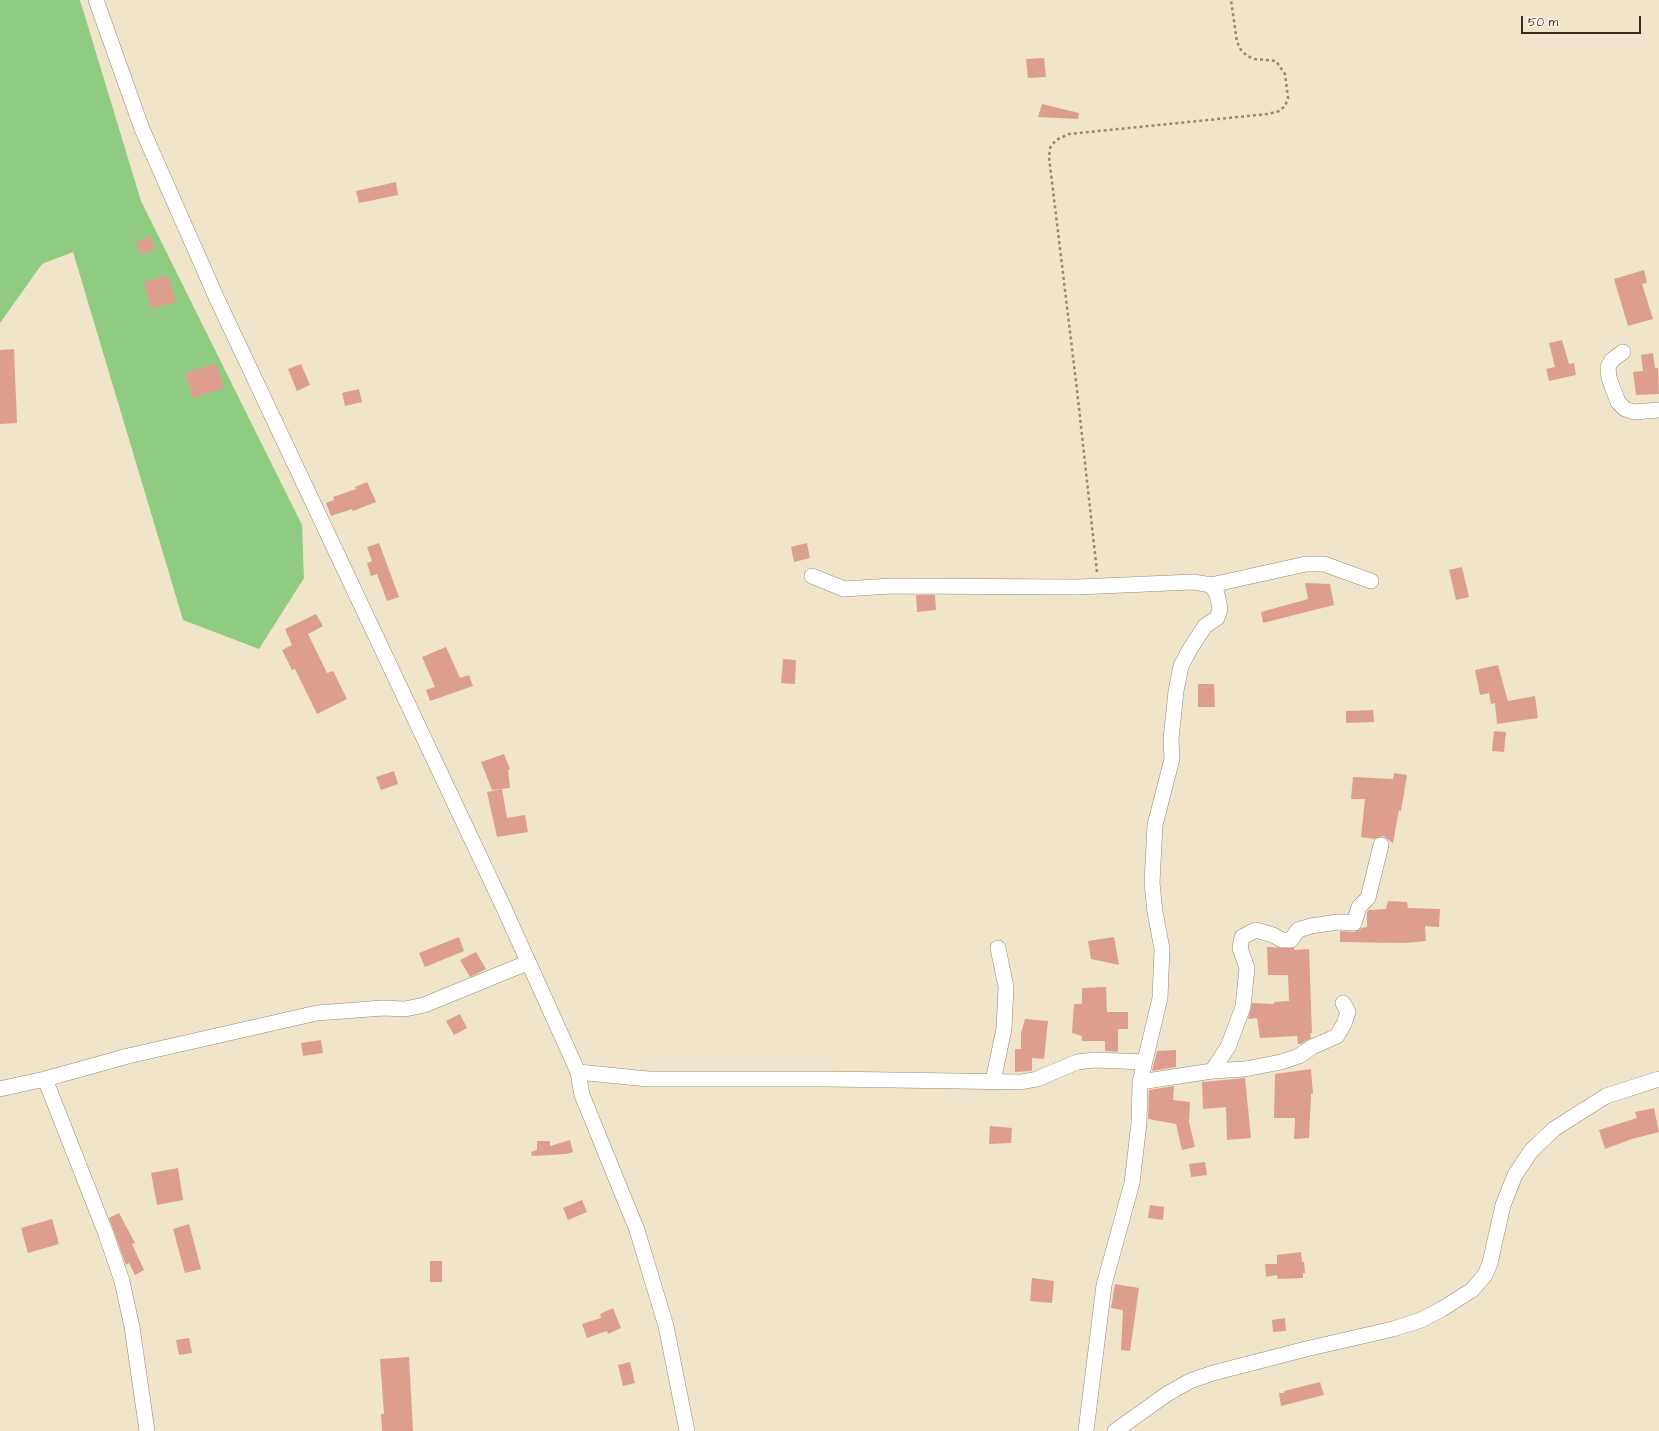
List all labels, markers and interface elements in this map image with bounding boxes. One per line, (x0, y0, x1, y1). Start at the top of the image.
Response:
scale bar (1523, 8, 1643, 34)
text: 50 m (1528, 14, 1558, 31)

